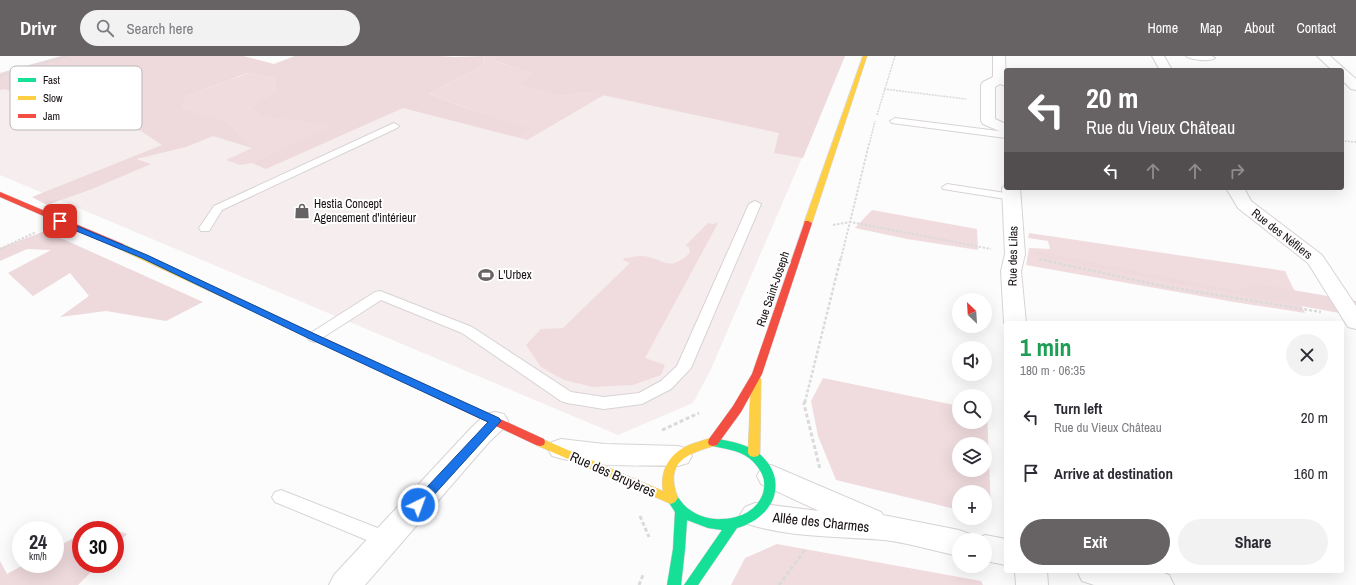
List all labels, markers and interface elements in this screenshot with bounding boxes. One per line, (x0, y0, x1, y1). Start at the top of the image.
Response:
search box (80, 10, 360, 46)
text: Drivr (20, 15, 56, 41)
icon: search (94, 17, 116, 39)
text: Search here (126, 18, 193, 39)
text: Home (1147, 19, 1178, 37)
text: Map (1200, 19, 1222, 37)
text: About (1244, 19, 1274, 37)
text: Contact (1296, 19, 1336, 37)
legend (10, 66, 142, 130)
text: Fast (43, 73, 61, 87)
text: 20 m (1086, 79, 1138, 117)
icon: left (1020, 84, 1072, 136)
text: Slow (43, 91, 63, 105)
text: Jam (43, 109, 60, 123)
text: Rue du Vieux Château (1086, 115, 1235, 140)
icon: left (1100, 160, 1122, 182)
icon: ahead (1142, 160, 1164, 182)
icon: ahead (1184, 160, 1206, 182)
icon: right (1226, 160, 1248, 182)
place label: Hestia Concept Agencement d'intérieur (313, 196, 417, 226)
shop icon: Hestia Concept Agencement d'intérieur (293, 202, 311, 220)
pin (43, 204, 77, 238)
street label: Rue des Néfliers (1248, 205, 1316, 263)
icon: arrive (49, 210, 71, 232)
street label: Rue des Lilas (1004, 226, 1022, 286)
street label: Rue Saint-Joseph (753, 249, 793, 329)
sports icon: L'Urbex (477, 266, 495, 284)
place label: L'Urbex (498, 267, 532, 283)
north arrow (952, 293, 992, 333)
map controls (952, 293, 992, 573)
text: 1 min (1020, 331, 1071, 363)
button: close (1286, 334, 1328, 376)
button: sound (952, 341, 992, 381)
text: 180 m · 06:35 (1020, 362, 1085, 379)
button: search (952, 389, 992, 429)
text: Turn left (1054, 398, 1102, 419)
icon: left (1020, 406, 1042, 428)
text: 20 m (1301, 407, 1328, 428)
text: Rue du Vieux Château (1054, 419, 1162, 436)
button: layers (952, 437, 992, 477)
street label: Rue des Bruyères (567, 447, 659, 501)
icon: arrive (1020, 462, 1042, 484)
text: Arrive at destination (1054, 463, 1173, 484)
text: 160 m (1294, 463, 1328, 484)
position arrow (397, 484, 439, 526)
button: + (952, 485, 992, 525)
street label: Allée des Charmes (771, 508, 870, 536)
button: Exit (1020, 519, 1170, 565)
button: Share (1178, 519, 1328, 565)
speed limit sign: 30 (72, 521, 124, 573)
text: 24 (29, 528, 47, 555)
button: − (952, 533, 992, 573)
text: km/h (29, 550, 47, 563)

